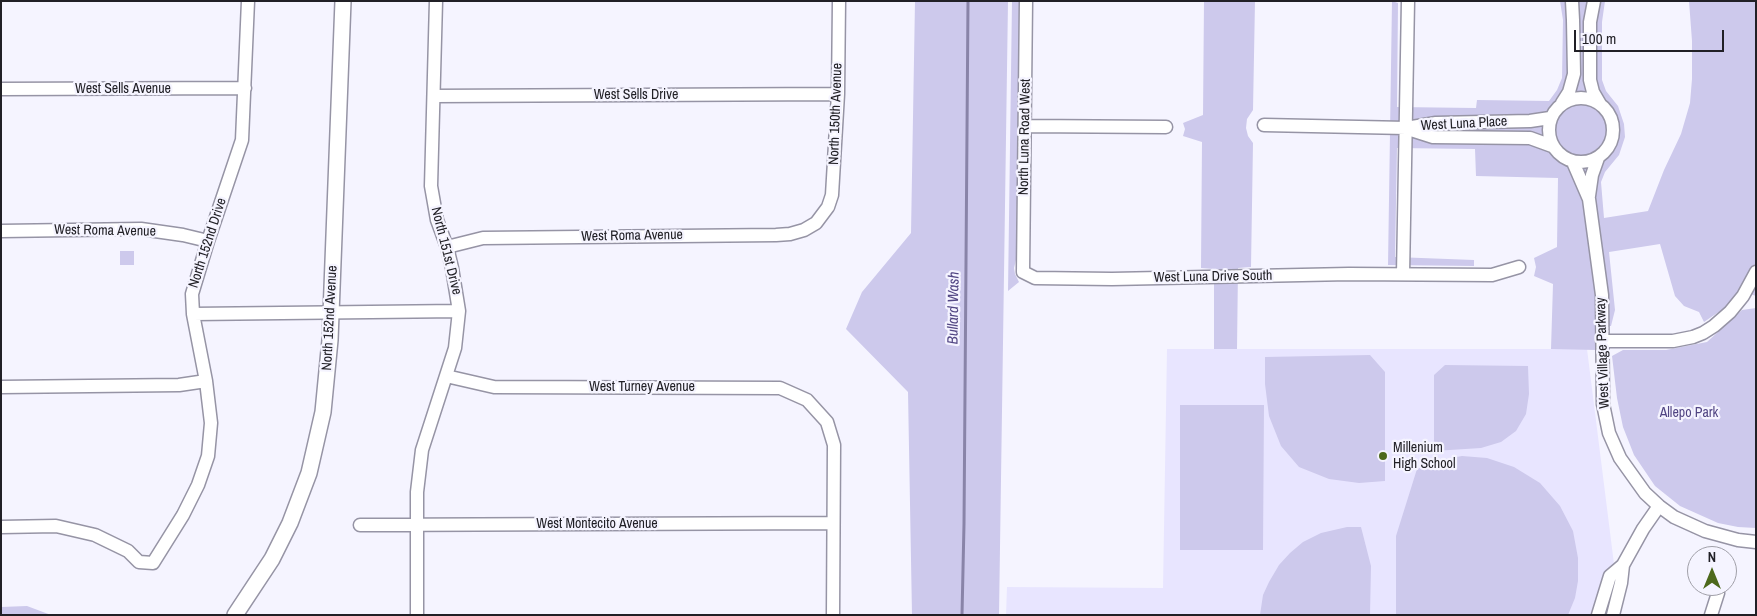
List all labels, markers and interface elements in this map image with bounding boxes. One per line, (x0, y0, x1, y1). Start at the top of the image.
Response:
scale bar (1577, 20, 1727, 52)
text: 100 m (1582, 28, 1616, 49)
street label: North 150th Avenue (826, 63, 846, 165)
street label: North Luna Road West (1016, 79, 1034, 195)
street label: West Sells Avenue (75, 81, 171, 97)
street label: West Sells Drive (594, 87, 678, 103)
street label: West Luna Place (1420, 113, 1508, 135)
street label: North 152nd Drive (186, 196, 230, 290)
street label: North 151st Drive (427, 205, 465, 297)
street label: West Roma Avenue (54, 222, 156, 240)
street label: West Roma Avenue (581, 227, 683, 245)
street label: North 152nd Avenue (319, 265, 341, 371)
street label: West Luna Drive South (1154, 268, 1272, 286)
water label: Bullard Wash (944, 271, 964, 345)
street label: West Village Parkway (1593, 297, 1613, 409)
street label: West Turney Avenue (589, 379, 695, 395)
park label: Allepo Park (1660, 405, 1718, 421)
place label: Millenium High School (1393, 440, 1456, 472)
marker: Millenium High School (1377, 450, 1389, 462)
street label: West Montecito Avenue (536, 516, 658, 532)
north arrow (1687, 546, 1737, 596)
text: N (1708, 548, 1716, 566)

